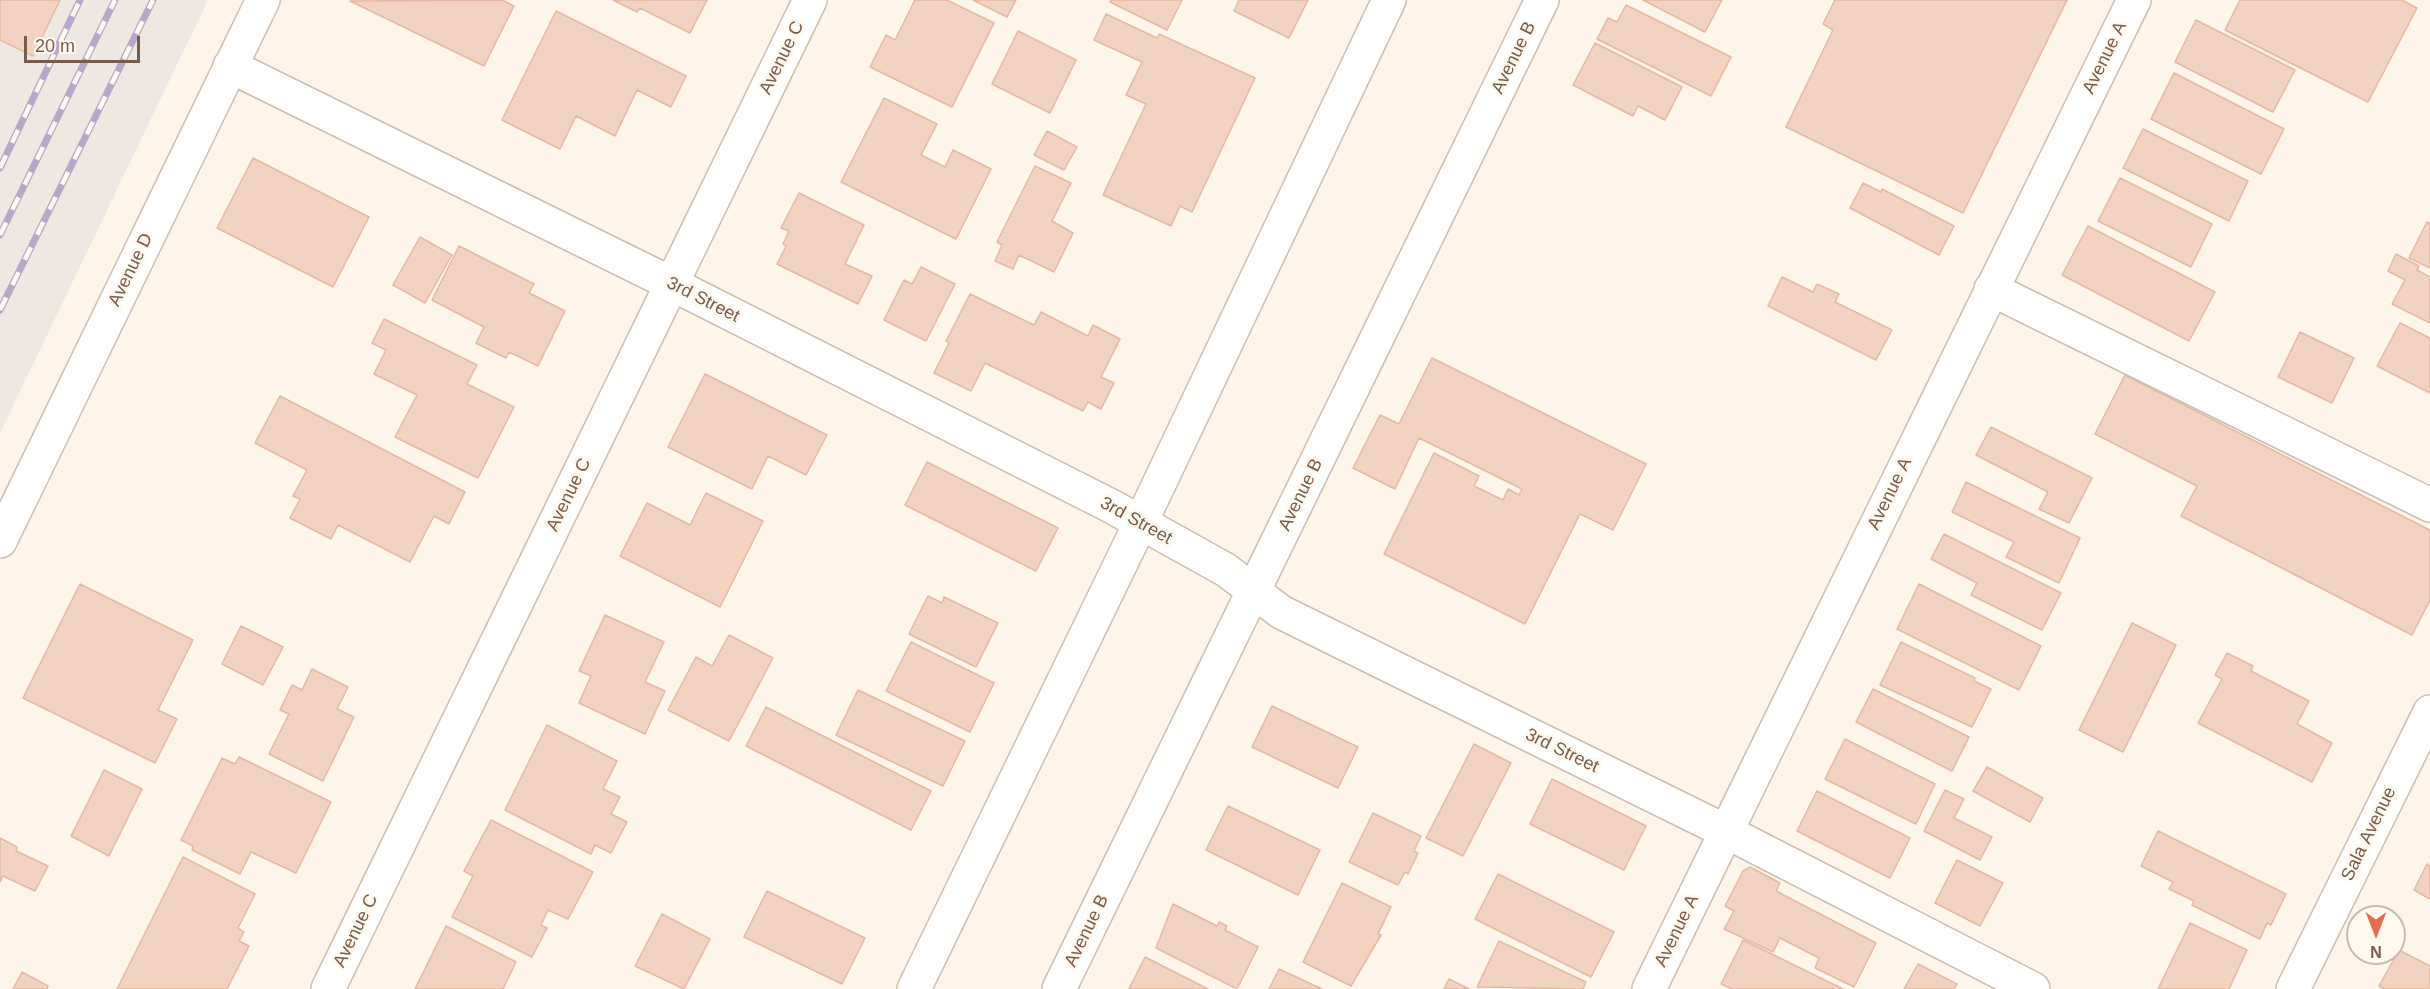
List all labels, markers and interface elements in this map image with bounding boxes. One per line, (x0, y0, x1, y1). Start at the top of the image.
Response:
street label: Avenue C (755, 18, 809, 98)
street label: Avenue B (1487, 18, 1541, 98)
street label: Avenue A (2078, 18, 2132, 98)
scale bar (27, 24, 142, 62)
text: 20 m (35, 36, 75, 56)
street label: Avenue D (104, 230, 158, 310)
street label: 3rd Street (663, 272, 743, 328)
street label: Avenue A (1863, 454, 1917, 534)
street label: Avenue C (542, 455, 596, 535)
street label: Avenue B (1274, 455, 1328, 535)
street label: 3rd Street (1096, 492, 1176, 550)
street label: 3rd Street (1522, 724, 1602, 778)
street label: Sala Avenue (2337, 784, 2401, 884)
street label: Avenue C (329, 891, 383, 971)
street label: Avenue B (1060, 891, 1114, 971)
street label: Avenue A (1650, 891, 1704, 971)
north arrow (2346, 905, 2406, 965)
text: N (2370, 943, 2382, 960)

